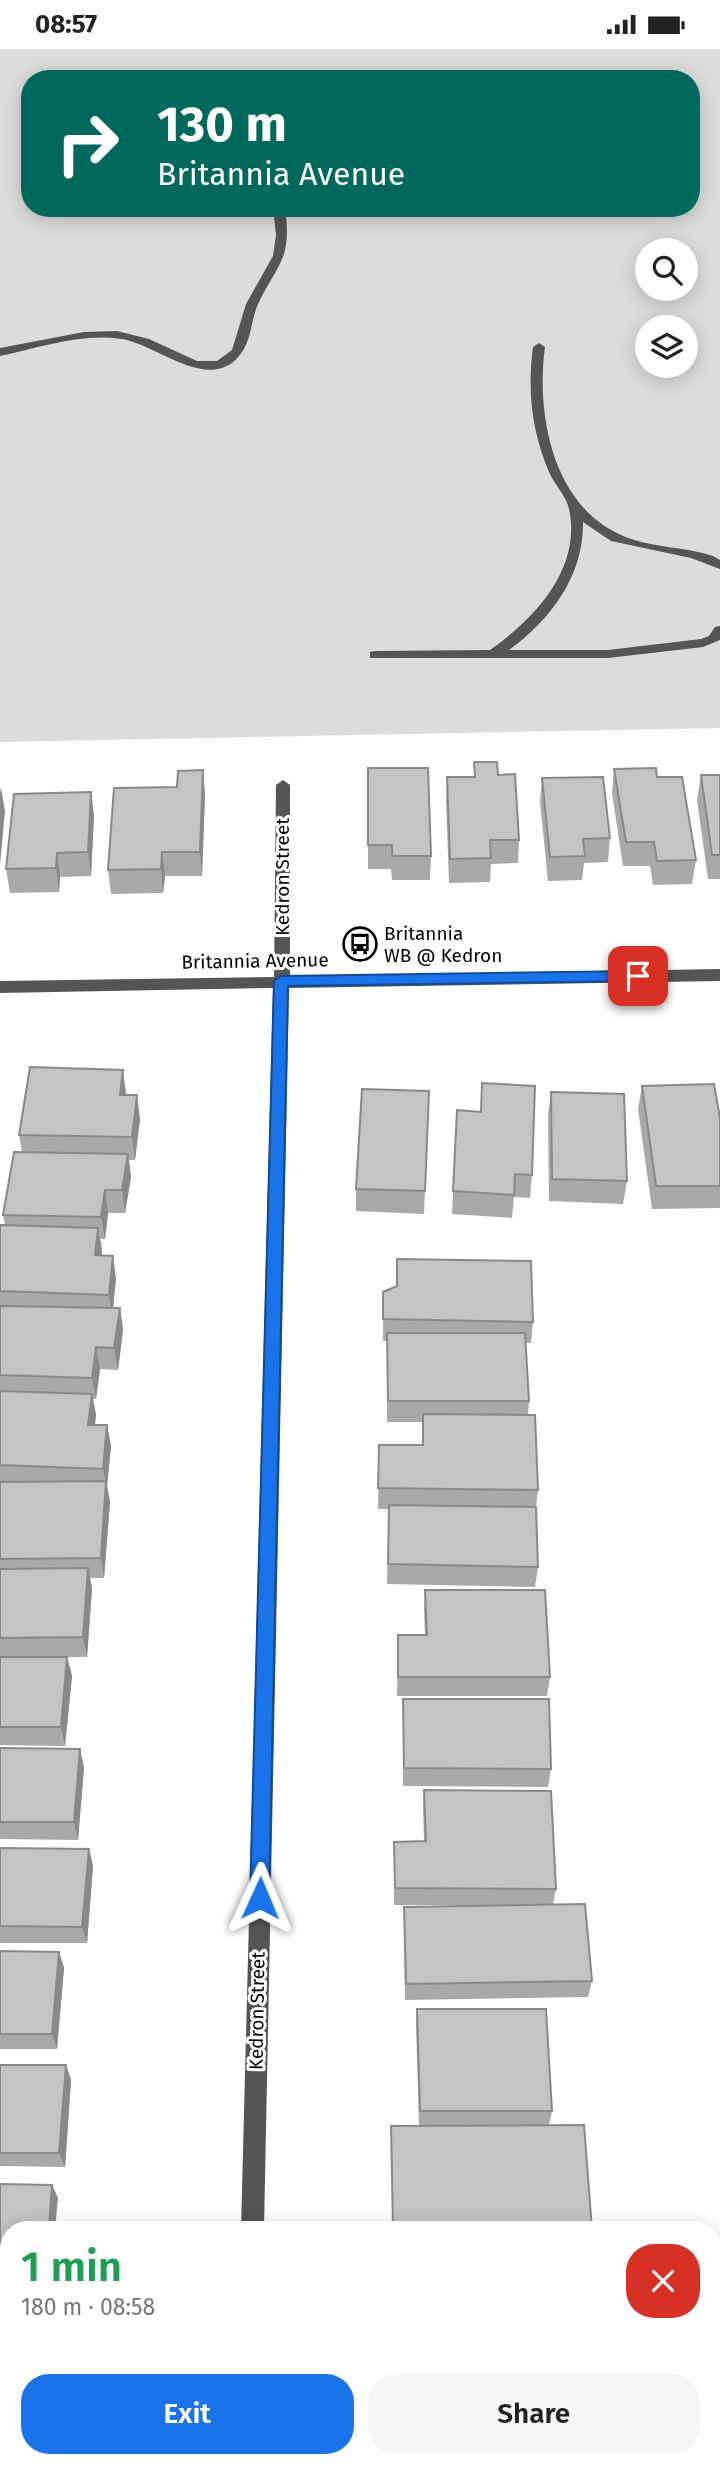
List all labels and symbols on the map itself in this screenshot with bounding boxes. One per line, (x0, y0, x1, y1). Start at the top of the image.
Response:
street label: Kedron Street (271, 818, 294, 936)
place label: Britannia WB @ Kedron (384, 922, 502, 967)
bus stop icon: Britannia WB @ Kedron (341, 925, 379, 963)
pin (608, 946, 668, 1006)
street label: Britannia Avenue (181, 948, 329, 974)
position arrow (223, 1861, 297, 1935)
street label: Kedron Street (244, 1952, 270, 2070)

